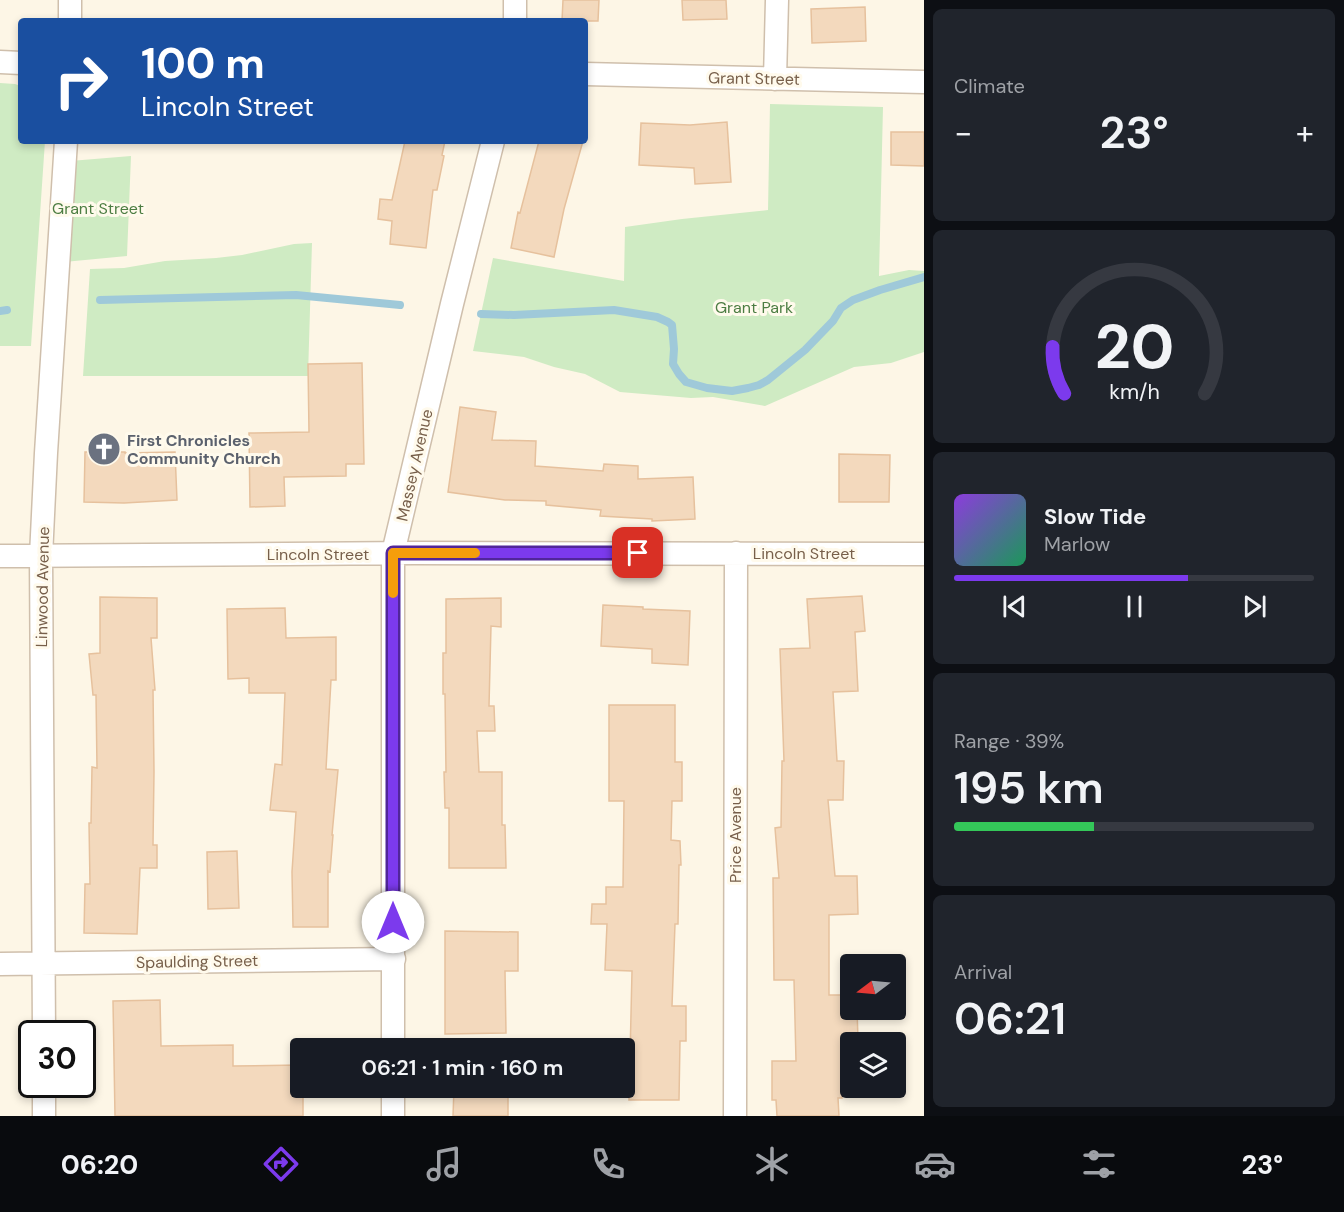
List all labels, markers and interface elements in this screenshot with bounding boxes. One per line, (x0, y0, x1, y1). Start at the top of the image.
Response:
text: 100 m (141, 36, 265, 91)
icon: right (42, 42, 120, 120)
street label: Grant Street (708, 67, 800, 90)
text: Climate (954, 73, 1025, 99)
text: Lincoln Street (141, 89, 314, 124)
text: 23° (1100, 103, 1169, 162)
text: − (954, 111, 972, 154)
text: + (1296, 111, 1314, 154)
park label: Grant Street (52, 198, 144, 219)
park label: Grant Park (715, 297, 793, 318)
text: 20 (1094, 306, 1174, 387)
text: km/h (1109, 378, 1159, 406)
street label: Massey Avenue (391, 407, 438, 523)
place label: First Chronicles Community Church (127, 430, 281, 469)
church icon: First Chronicles Community Church (86, 431, 122, 467)
text: Slow Tide (1044, 502, 1146, 531)
street label: Linwood Avenue (31, 526, 54, 648)
pin (612, 527, 663, 578)
text: Marlow (1044, 531, 1110, 557)
icon: arrive (621, 536, 654, 569)
street label: Lincoln Street (753, 543, 855, 564)
street label: Lincoln Street (267, 544, 369, 565)
icon: previous (998, 590, 1031, 623)
icon: pause (1118, 590, 1151, 623)
icon: next (1238, 590, 1271, 623)
text: Range · 39% (954, 728, 1064, 754)
text: 195 km (954, 758, 1104, 817)
street label: Price Avenue (725, 787, 746, 883)
position arrow (361, 890, 425, 954)
street label: Spaulding Street (136, 950, 258, 973)
north arrow (840, 954, 906, 1020)
map controls (840, 954, 906, 1098)
text: Arrival (954, 959, 1012, 985)
text: 06:21 (954, 989, 1066, 1048)
speed limit sign: 30 (18, 1020, 96, 1098)
button: layers (840, 1032, 906, 1098)
text: 06:21 · 1 min · 160 m (362, 1053, 563, 1082)
icon: directions (260, 1143, 302, 1185)
icon: music (423, 1143, 465, 1185)
icon: phone (587, 1143, 629, 1185)
icon: climate (751, 1143, 793, 1185)
icon: car (914, 1143, 956, 1185)
icon: filters (1078, 1143, 1120, 1185)
text: 06:20 (61, 1147, 138, 1182)
text: 23° (1241, 1147, 1283, 1182)

